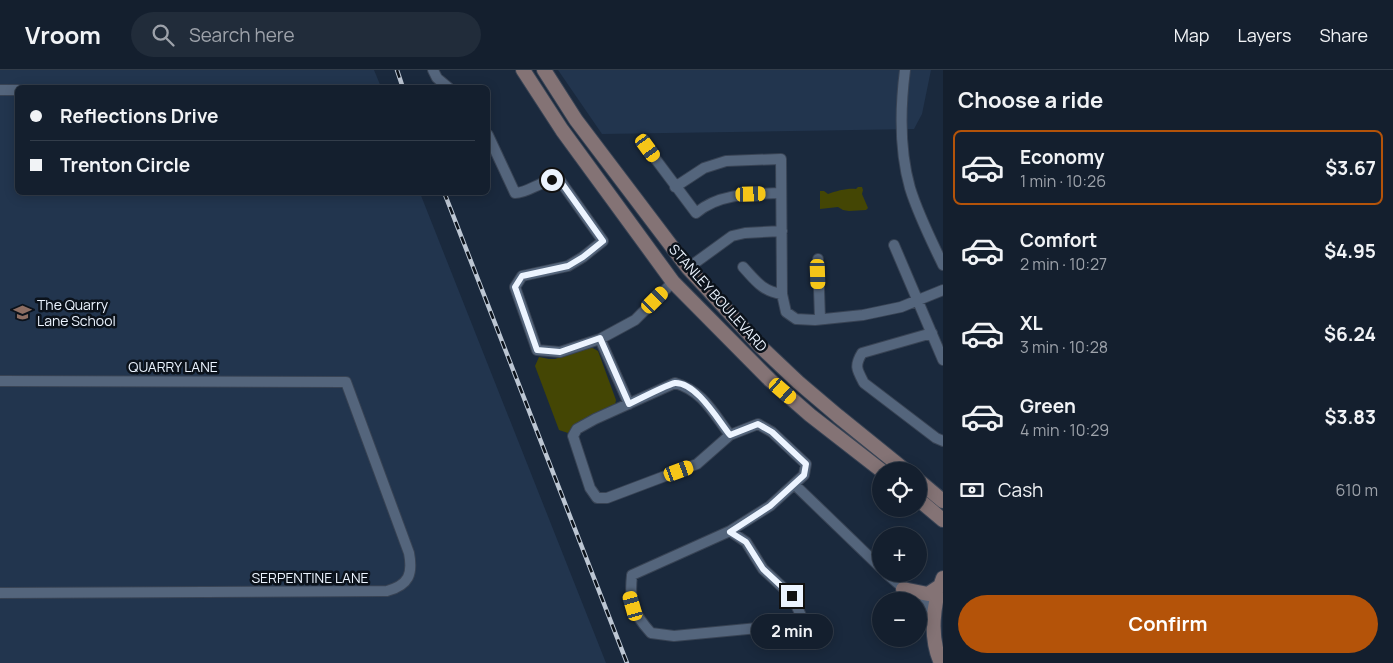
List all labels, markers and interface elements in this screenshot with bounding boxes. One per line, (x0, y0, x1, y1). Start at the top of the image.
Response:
search box (131, 12, 481, 57)
text: Vroom (25, 18, 101, 51)
icon: search (149, 21, 177, 49)
text: Search here (189, 22, 295, 48)
text: Map (1174, 23, 1209, 47)
text: Layers (1237, 23, 1291, 47)
text: Share (1319, 23, 1368, 47)
text: Choose a ride (958, 85, 1103, 115)
text: Reflections Drive (60, 103, 219, 129)
car (633, 131, 662, 165)
text: Economy (1020, 144, 1104, 170)
icon: car (960, 145, 1005, 190)
text: Trenton Circle (60, 152, 190, 178)
text: $3.67 (1325, 155, 1376, 181)
route start (541, 169, 563, 191)
text: 1 min · 10:26 (1020, 170, 1106, 192)
car (735, 186, 766, 202)
text: Comfort (1020, 227, 1097, 253)
icon: car (960, 228, 1005, 273)
text: $4.95 (1324, 238, 1376, 264)
street label: STANLEY BOULEVARD (665, 240, 772, 356)
text: 2 min · 10:27 (1020, 253, 1107, 275)
car (809, 259, 826, 289)
car (639, 284, 670, 316)
place label: The Quarry Lane School (37, 295, 116, 330)
school or university icon: The Quarry Lane School (13, 303, 33, 323)
text: XL (1020, 310, 1043, 336)
icon: car (960, 311, 1005, 356)
text: $6.24 (1324, 321, 1376, 347)
text: 3 min · 10:28 (1020, 336, 1108, 358)
street label: QUARRY LANE (128, 357, 218, 376)
car (766, 375, 799, 407)
text: Green (1020, 393, 1076, 419)
icon: car (960, 394, 1005, 439)
text: $3.83 (1325, 404, 1376, 430)
text: 4 min · 10:29 (1020, 419, 1109, 441)
car (662, 459, 695, 483)
map controls (872, 462, 927, 647)
button: locate (872, 462, 927, 517)
icon: cash (958, 476, 986, 504)
text: Cash (998, 477, 1043, 503)
text: 610 m (1336, 479, 1378, 501)
button: + (872, 527, 927, 582)
street label: SERPENTINE LANE (251, 568, 369, 587)
route end (781, 585, 803, 607)
car (621, 590, 644, 622)
button: − (872, 592, 927, 647)
button: Confirm (958, 595, 1378, 653)
callout: 2 min (751, 614, 833, 648)
text: 2 min (771, 620, 813, 642)

